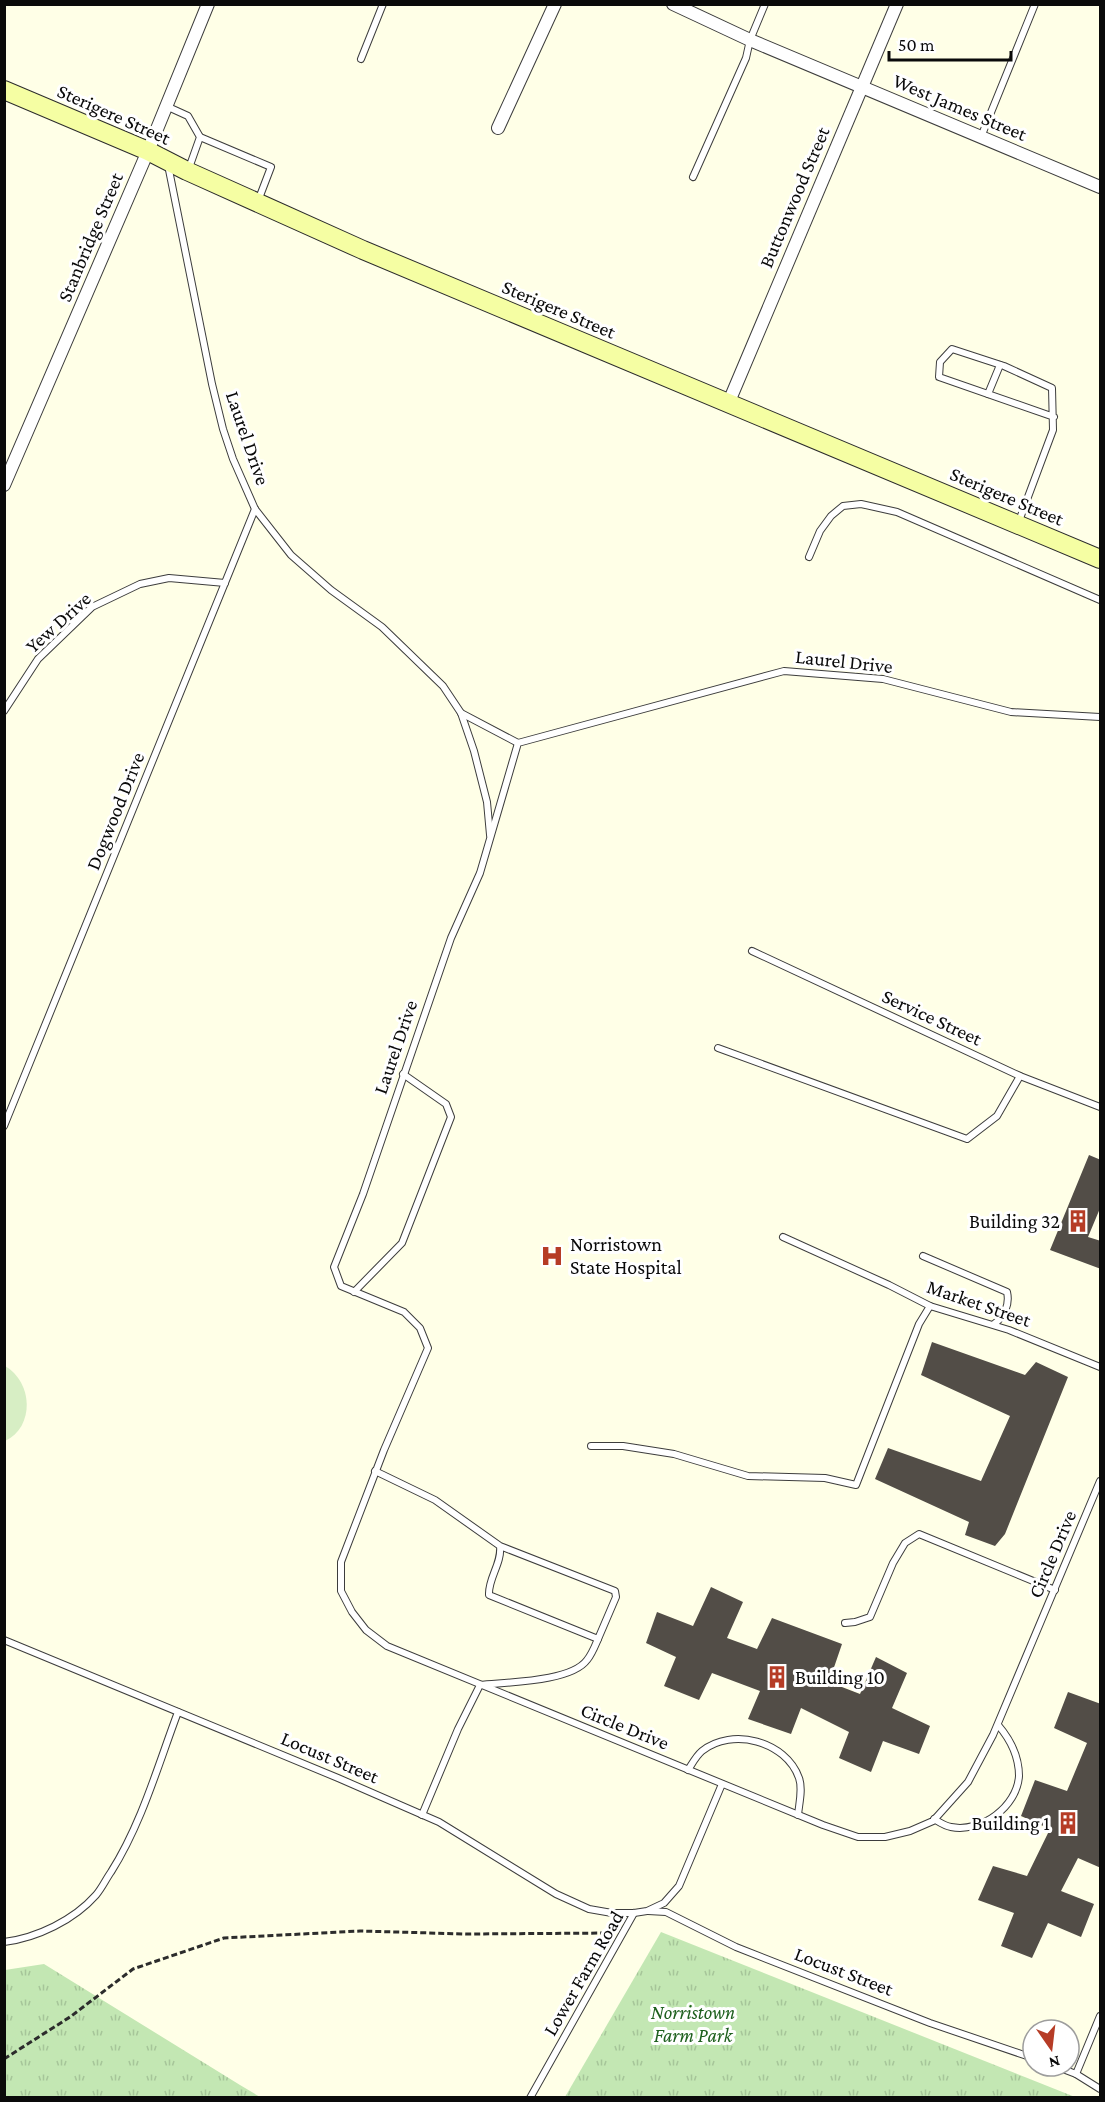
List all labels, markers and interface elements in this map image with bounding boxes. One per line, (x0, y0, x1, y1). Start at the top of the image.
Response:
scale bar (889, 24, 1010, 62)
text: 50 m (898, 35, 935, 55)
street label: West James Street (889, 69, 1030, 146)
street label: Sterigere Street (54, 79, 174, 150)
street label: Buttonwood Street (754, 123, 834, 271)
street label: Stanbridge Street (53, 169, 128, 305)
street label: Sterigere Street (498, 275, 620, 344)
street label: Laurel Drive (222, 388, 274, 488)
street label: Sterigere Street (946, 462, 1068, 531)
street label: Yew Drive (21, 587, 95, 657)
street label: Laurel Drive (794, 645, 894, 677)
street label: Dogwood Drive (81, 749, 150, 873)
street label: Service Street (879, 984, 986, 1050)
street label: Laurel Drive (369, 997, 421, 1097)
building icon: Building 32 (1065, 1208, 1091, 1234)
place label: Building 32 (969, 1210, 1060, 1233)
place label: Norristown State Hospital (570, 1233, 682, 1279)
hospital icon: Norristown State Hospital (539, 1243, 565, 1269)
street label: Market Street (924, 1275, 1034, 1331)
street label: Circle Drive (1024, 1507, 1080, 1601)
building icon: Building 10 (764, 1664, 790, 1690)
place label: Building 10 (795, 1666, 885, 1689)
street label: Circle Drive (578, 1698, 673, 1754)
street label: Locust Street (278, 1727, 382, 1788)
building icon: Building 1 (1055, 1810, 1081, 1836)
place label: Building 1 (971, 1812, 1050, 1835)
street label: Lower Farm Road (538, 1906, 628, 2039)
street label: Locust Street (792, 1942, 897, 2000)
park label: Norristown Farm Park (651, 2001, 735, 2046)
north arrow (1021, 2018, 1081, 2078)
text: N (1047, 2053, 1062, 2072)

